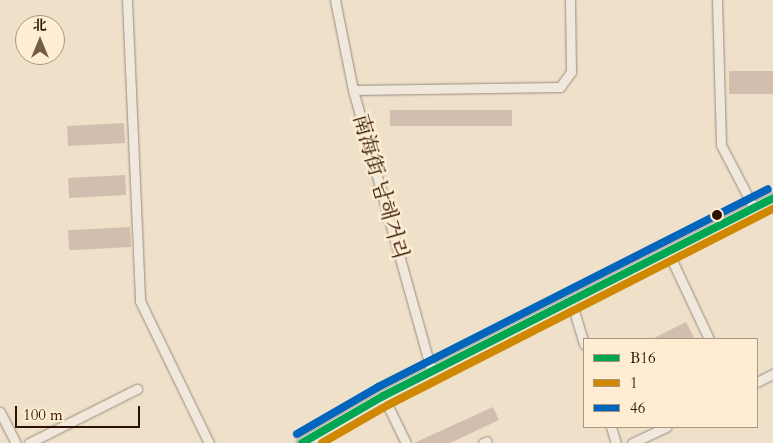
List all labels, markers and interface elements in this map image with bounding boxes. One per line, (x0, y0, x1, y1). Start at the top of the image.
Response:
north arrow (15, 15, 65, 65)
text: 北 (33, 16, 47, 35)
street label: 南海街 남해거리 (347, 112, 413, 262)
unlabelled marker (712, 210, 722, 220)
legend (583, 338, 758, 428)
text: B16 (630, 348, 656, 368)
text: 1 (630, 373, 638, 393)
scale bar (18, 396, 142, 428)
text: 46 (630, 398, 645, 418)
text: 100 m (23, 405, 63, 425)

